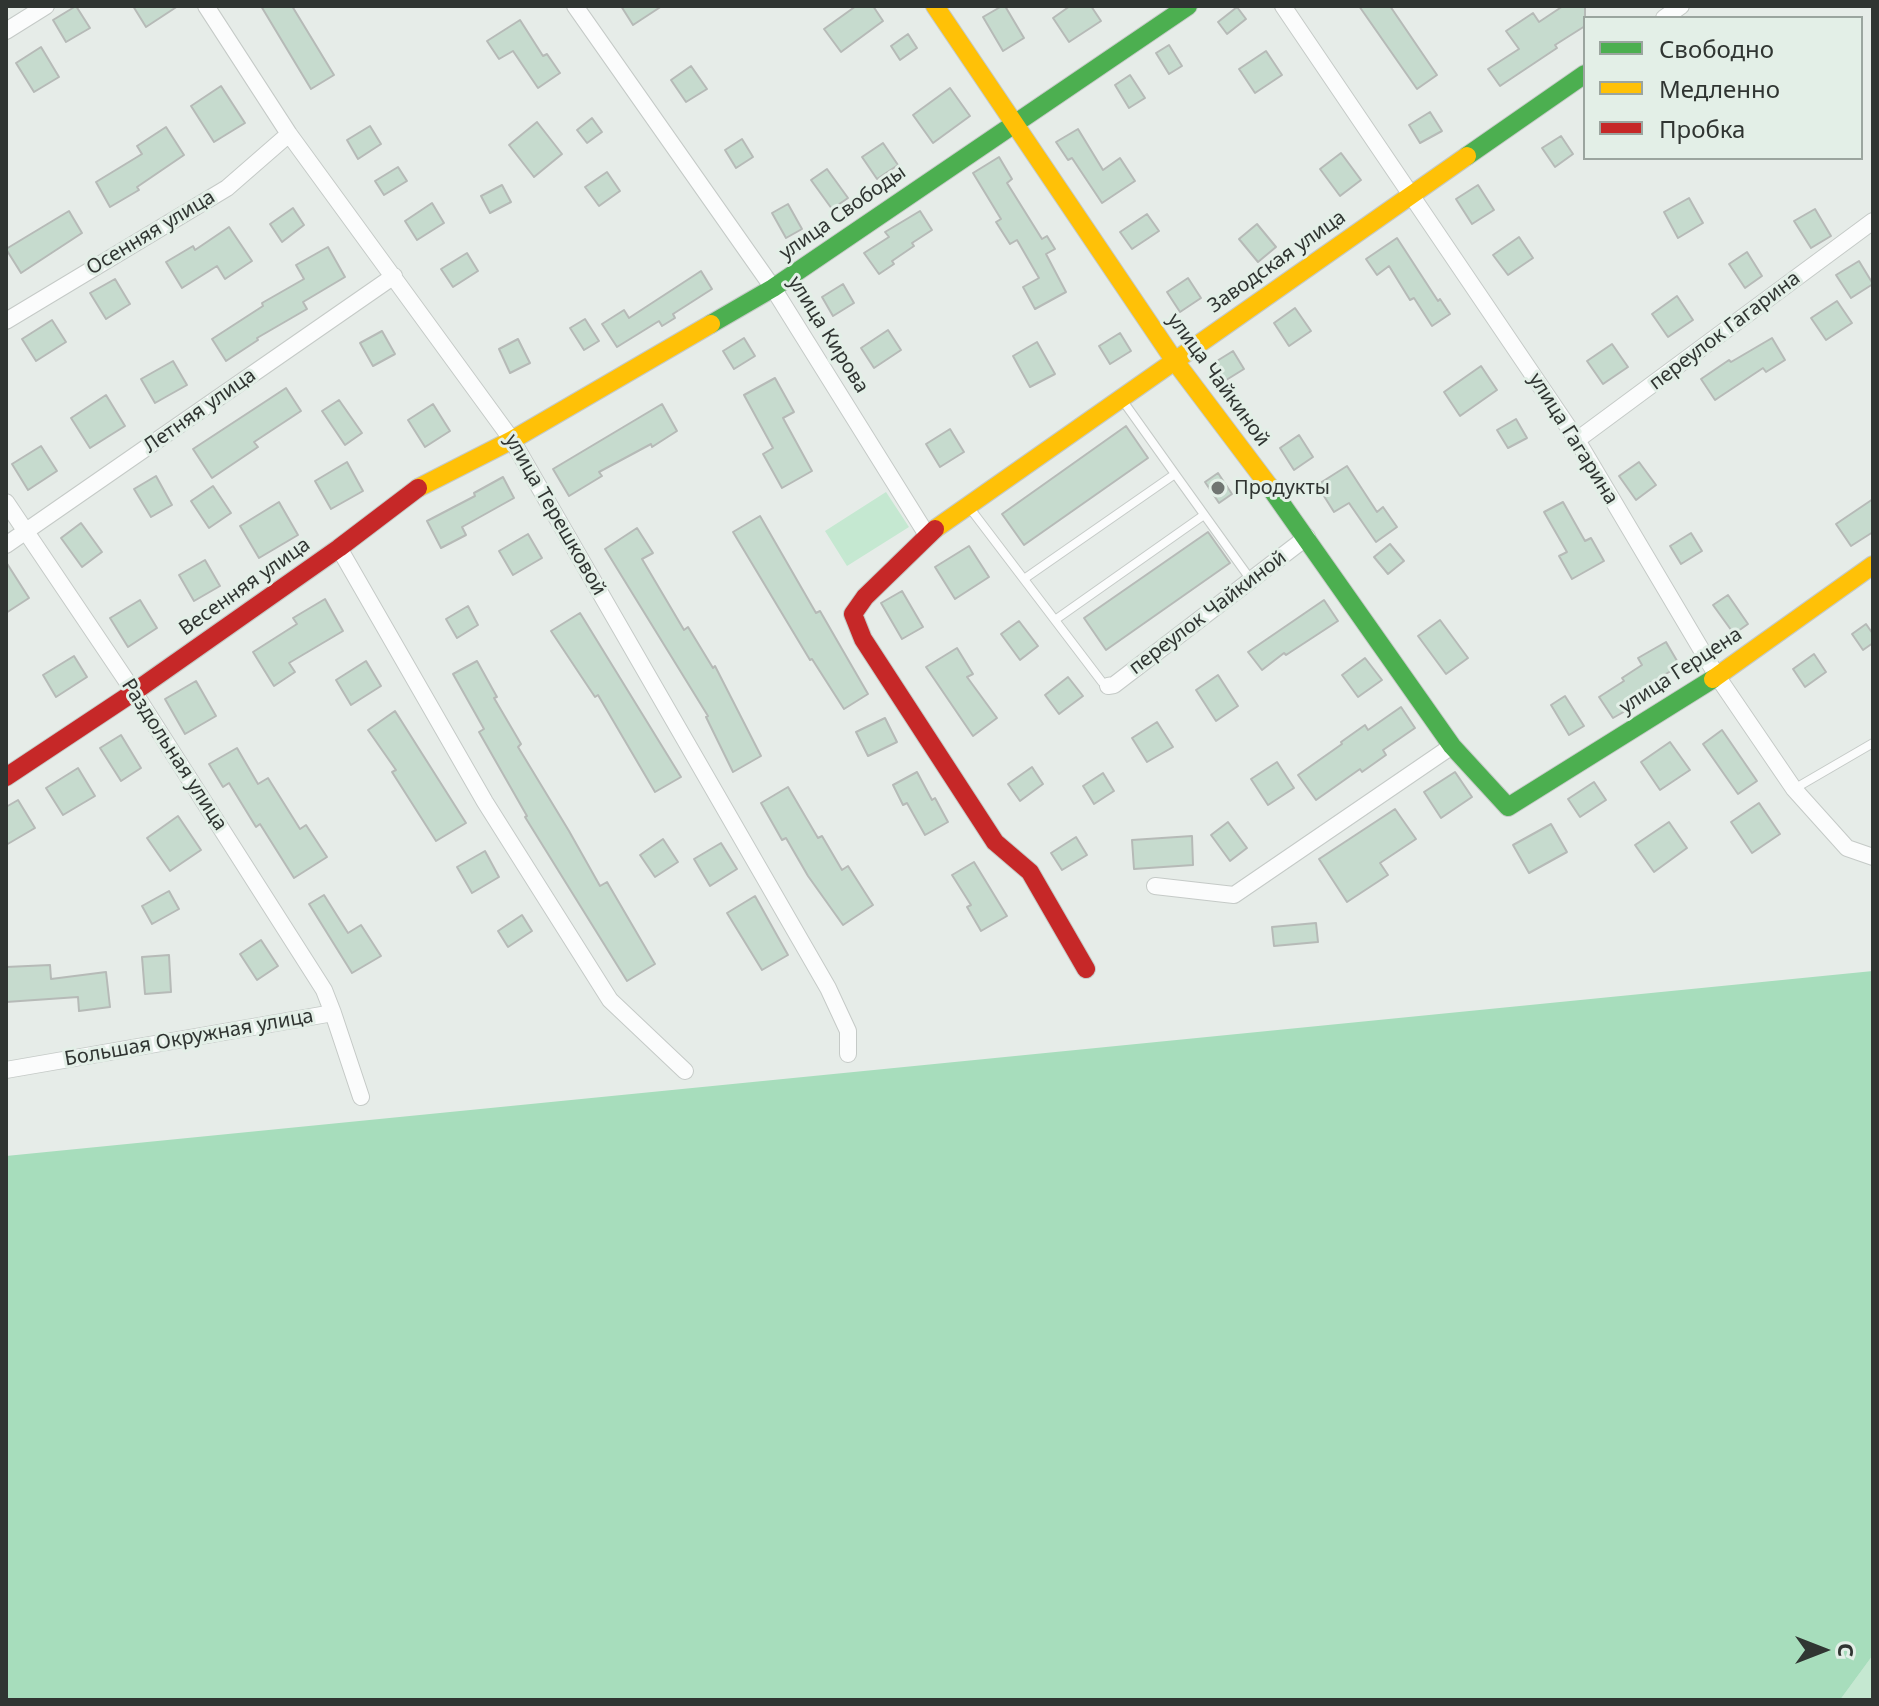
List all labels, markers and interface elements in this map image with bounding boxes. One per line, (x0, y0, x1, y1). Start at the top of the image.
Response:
legend (1583, 16, 1863, 160)
text: Свободно (1659, 32, 1774, 65)
text: Медленно (1659, 72, 1780, 105)
text: Пробка (1659, 112, 1745, 145)
street label: улица Свободы (775, 160, 911, 266)
street label: Осенняя улица (82, 185, 220, 281)
street label: Заводская улица (1204, 206, 1350, 318)
street label: переулок Гагарина (1645, 266, 1805, 396)
street label: улица Кирова (783, 272, 873, 398)
street label: улица Чайкиной (1162, 309, 1274, 451)
street label: Летняя улица (139, 364, 261, 458)
street label: улица Гагарина (1523, 369, 1623, 509)
street label: улица Терешковой (499, 430, 611, 600)
place label: Продукты (1234, 476, 1330, 500)
marker: Продукты (1209, 479, 1227, 497)
street label: Весенняя улица (175, 533, 315, 641)
street label: переулок Чайкиной (1125, 546, 1291, 680)
street label: улица Герцена (1615, 623, 1747, 719)
street label: Раздольная улица (116, 675, 232, 835)
street label: Большая Окружная улица (63, 1004, 315, 1072)
north arrow (1783, 1610, 1863, 1690)
text: С (1832, 1643, 1862, 1657)

